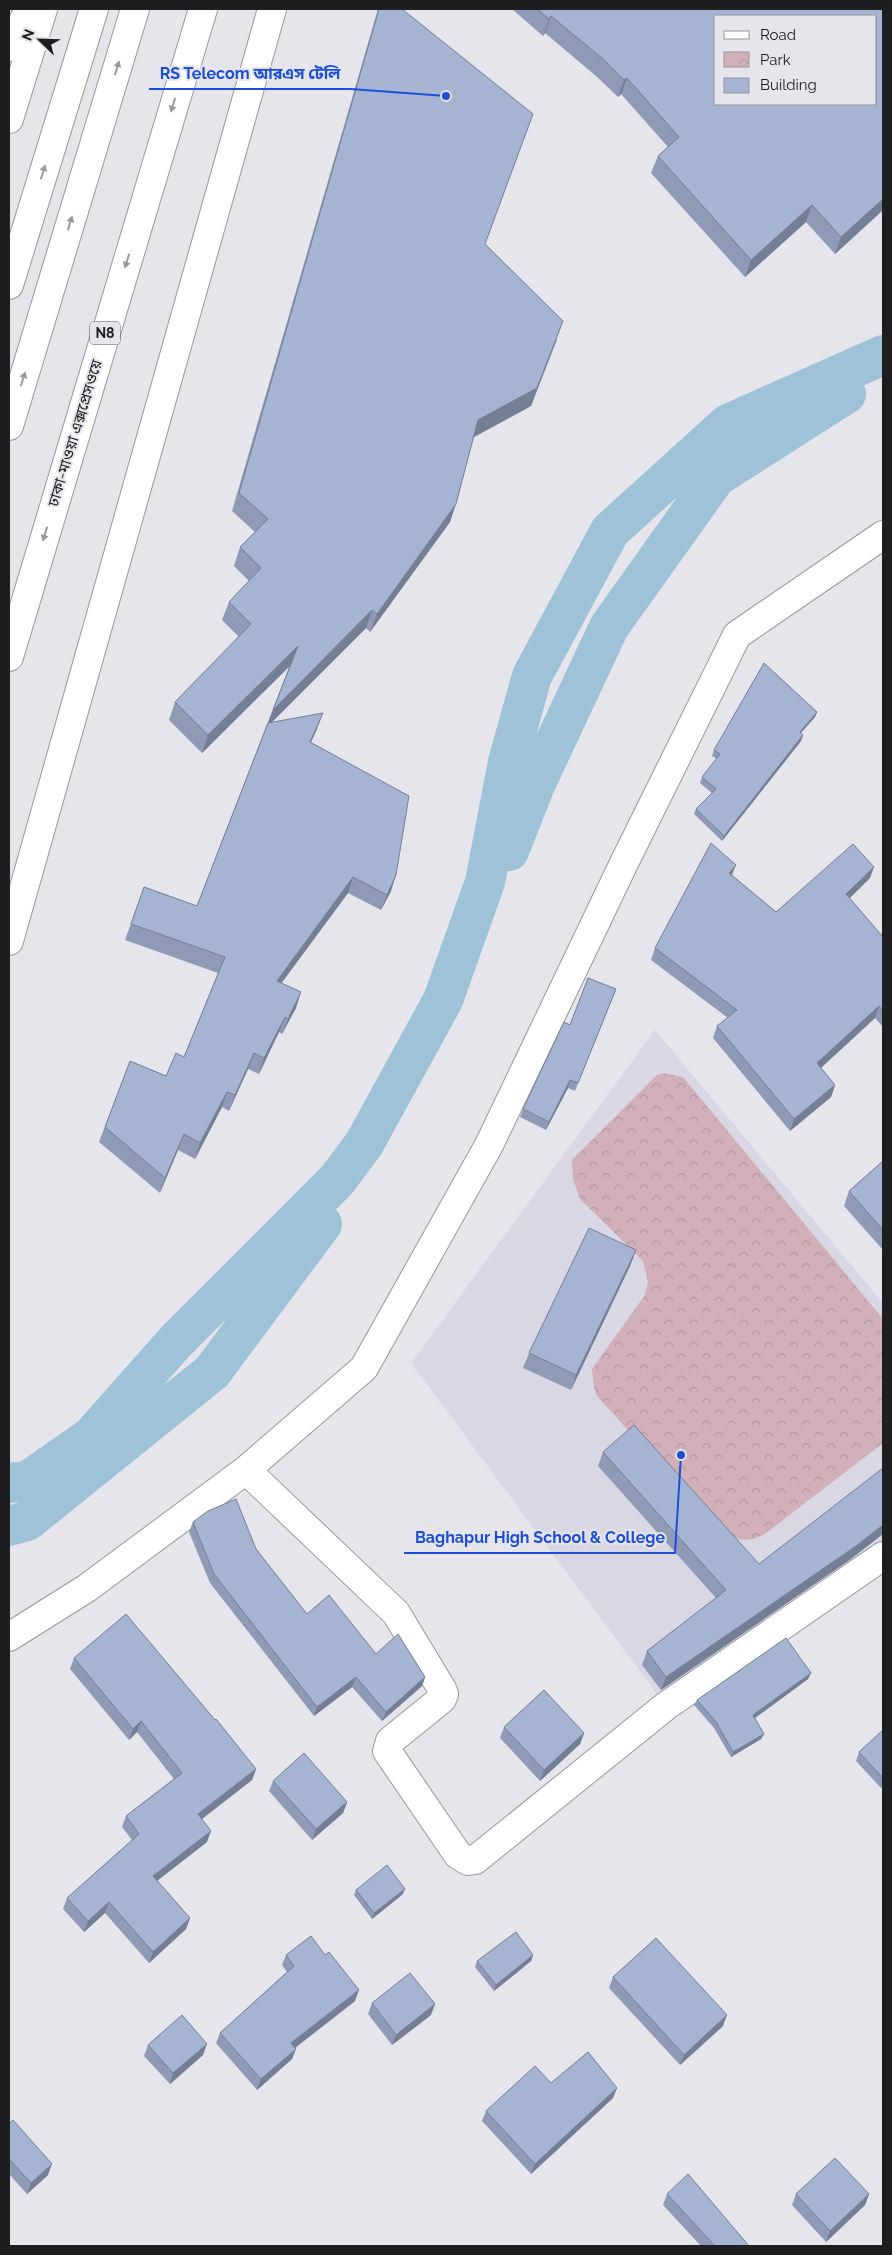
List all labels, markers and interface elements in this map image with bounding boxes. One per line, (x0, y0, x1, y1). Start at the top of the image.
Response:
north arrow (15, 15, 65, 65)
legend (714, 15, 877, 105)
text: Road (760, 26, 796, 44)
text: N (19, 27, 37, 43)
text: Park (760, 51, 791, 69)
callout: RS Telecom আরএস টেলি (149, 58, 351, 89)
one-way arrow (114, 60, 122, 75)
text: RS Telecom আরএস টেলি (160, 64, 341, 83)
text: Building (760, 76, 817, 94)
one-way arrow (169, 98, 177, 113)
one-way arrow (40, 164, 48, 179)
one-way arrow (67, 216, 75, 231)
one-way arrow (122, 254, 130, 269)
road number: N8 (90, 322, 120, 344)
street label: ঢাকা-মাওয়া এক্সপ্রেসওয়ে (44, 357, 106, 510)
one-way arrow (19, 371, 27, 386)
one-way arrow (41, 527, 49, 542)
callout: Baghapur High School & College (404, 1522, 675, 1553)
text: Baghapur High School & College (415, 1528, 665, 1547)

